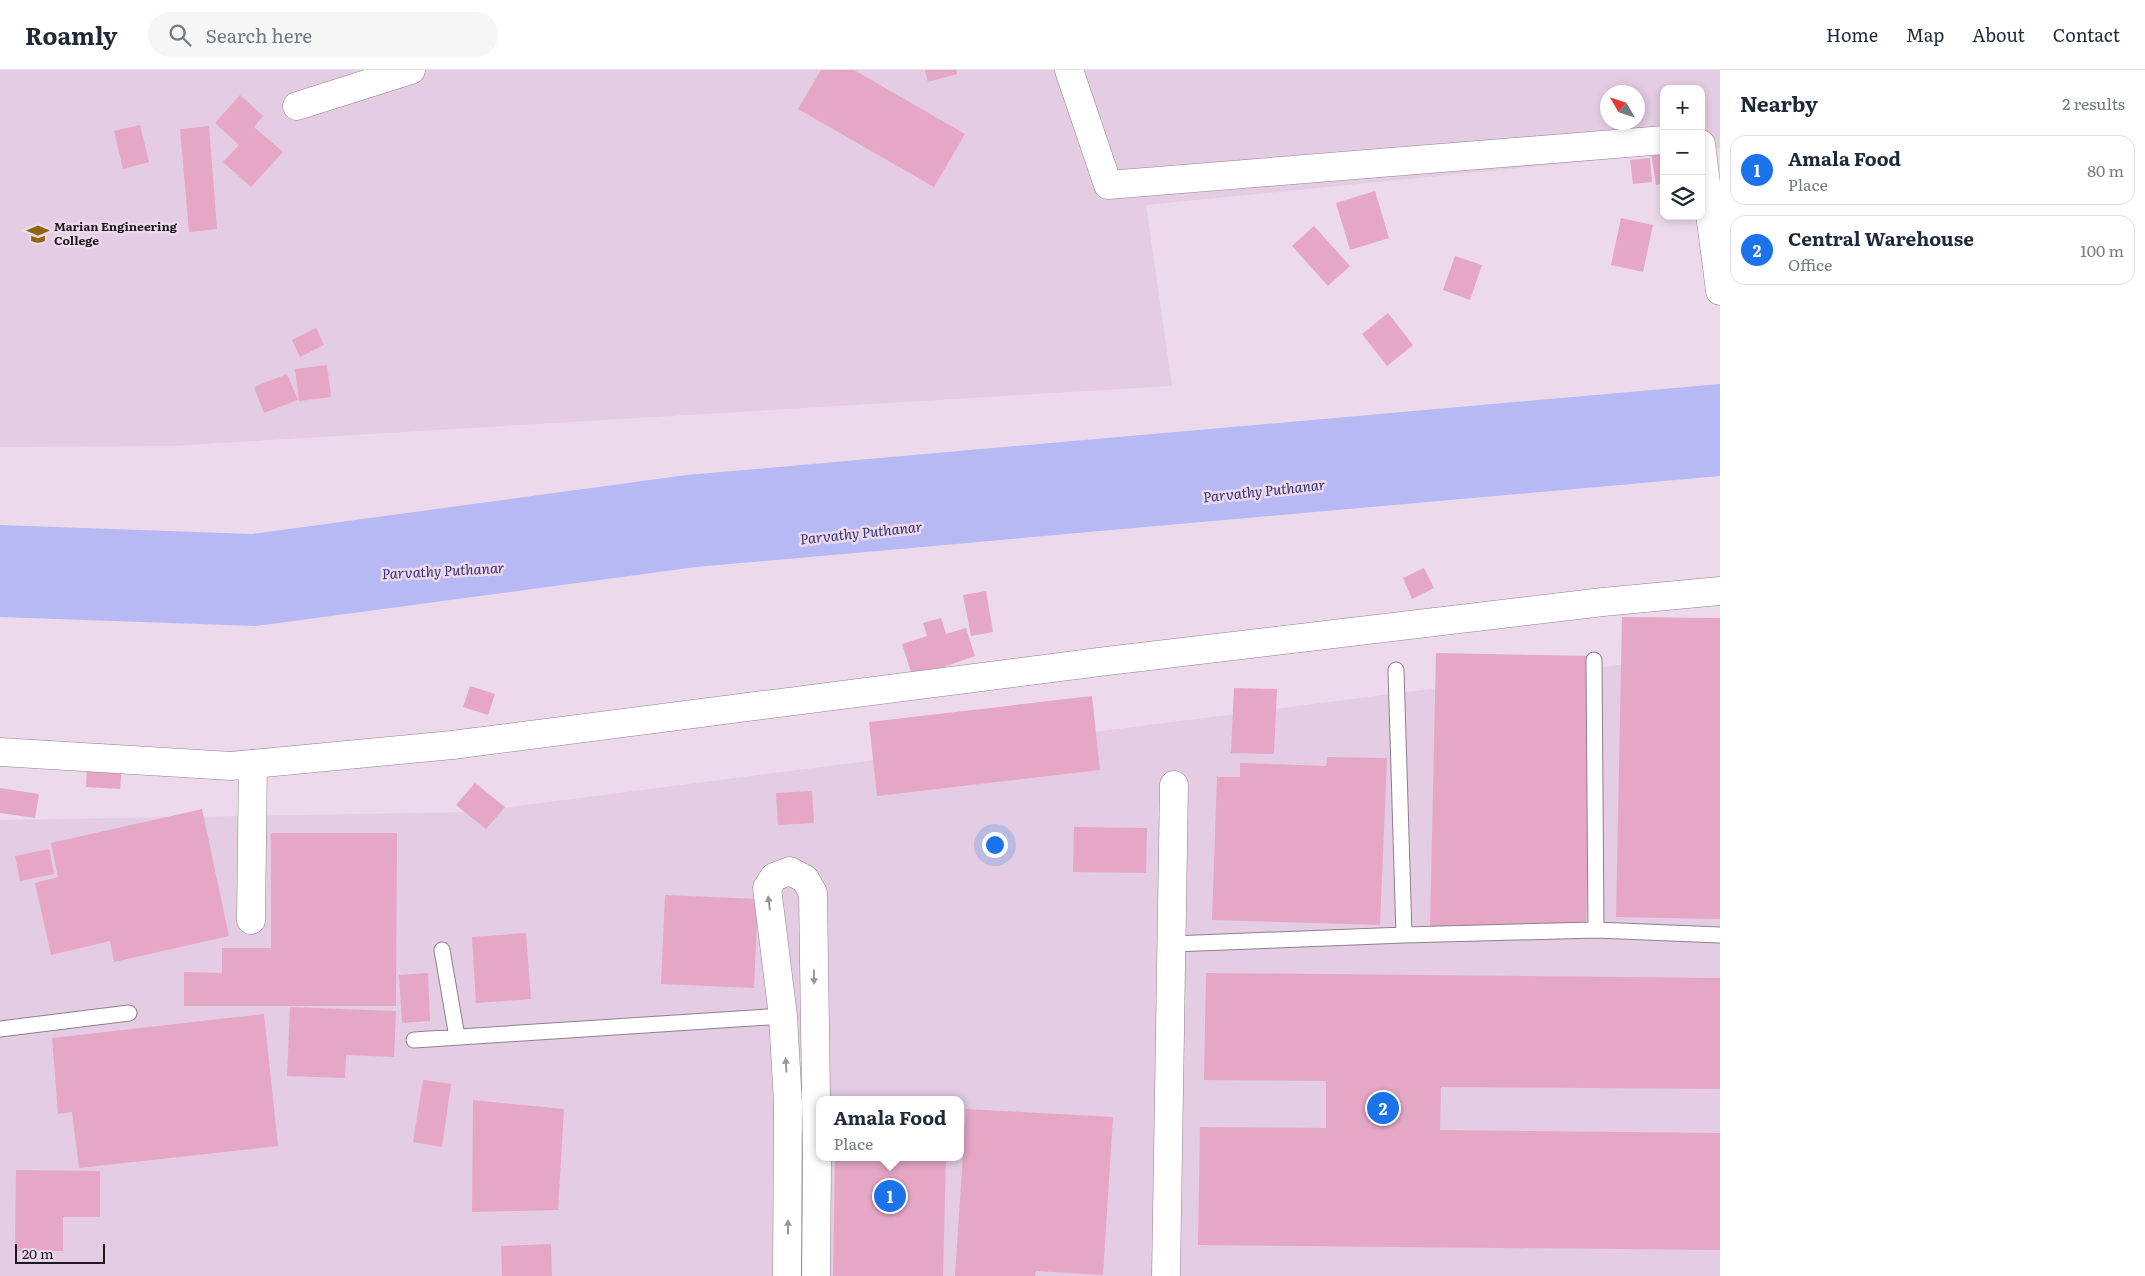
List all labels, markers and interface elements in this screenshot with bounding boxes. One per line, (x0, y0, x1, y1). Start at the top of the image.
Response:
search box (148, 12, 498, 57)
text: Roamly (25, 17, 118, 52)
icon: search (166, 21, 194, 49)
text: Search here (206, 21, 312, 49)
text: Home (1826, 21, 1878, 48)
text: Map (1906, 21, 1944, 48)
text: About (1972, 21, 2025, 48)
text: Contact (2053, 21, 2120, 48)
north arrow (1600, 85, 1645, 130)
map controls (1660, 85, 1705, 220)
button: + (1660, 85, 1705, 130)
text: Nearby (1740, 87, 1818, 118)
text: 2 results (2062, 91, 2125, 115)
button: − (1660, 130, 1705, 175)
text: Amala Food (1788, 144, 1901, 172)
text: 1 (1754, 158, 1760, 182)
text: 80 m (2087, 158, 2124, 182)
text: Place (1788, 172, 1828, 196)
button: layers (1660, 175, 1705, 220)
place label: Marian Engineering College (54, 217, 178, 249)
school or university icon: Marian Engineering College (25, 221, 51, 247)
text: Central Warehouse (1788, 224, 1974, 252)
text: 2 (1753, 238, 1761, 262)
text: 100 m (2080, 238, 2124, 262)
text: Office (1788, 252, 1832, 276)
water label: Parvathy Puthanar (1202, 474, 1327, 506)
water label: Parvathy Puthanar (799, 516, 924, 548)
water label: Parvathy Puthanar (381, 557, 505, 583)
your location (982, 832, 1008, 858)
one-way arrow (765, 895, 773, 911)
one-way arrow (810, 969, 818, 985)
one-way arrow (781, 1057, 789, 1073)
pin: 2 (1367, 1089, 1399, 1127)
popup (816, 1096, 964, 1161)
text: Amala Food (833, 1103, 947, 1131)
text: Place (833, 1131, 873, 1155)
pin: 1 (874, 1177, 906, 1215)
one-way arrow (784, 1219, 792, 1235)
scale bar (15, 1241, 105, 1264)
text: 20 m (22, 1243, 54, 1263)

